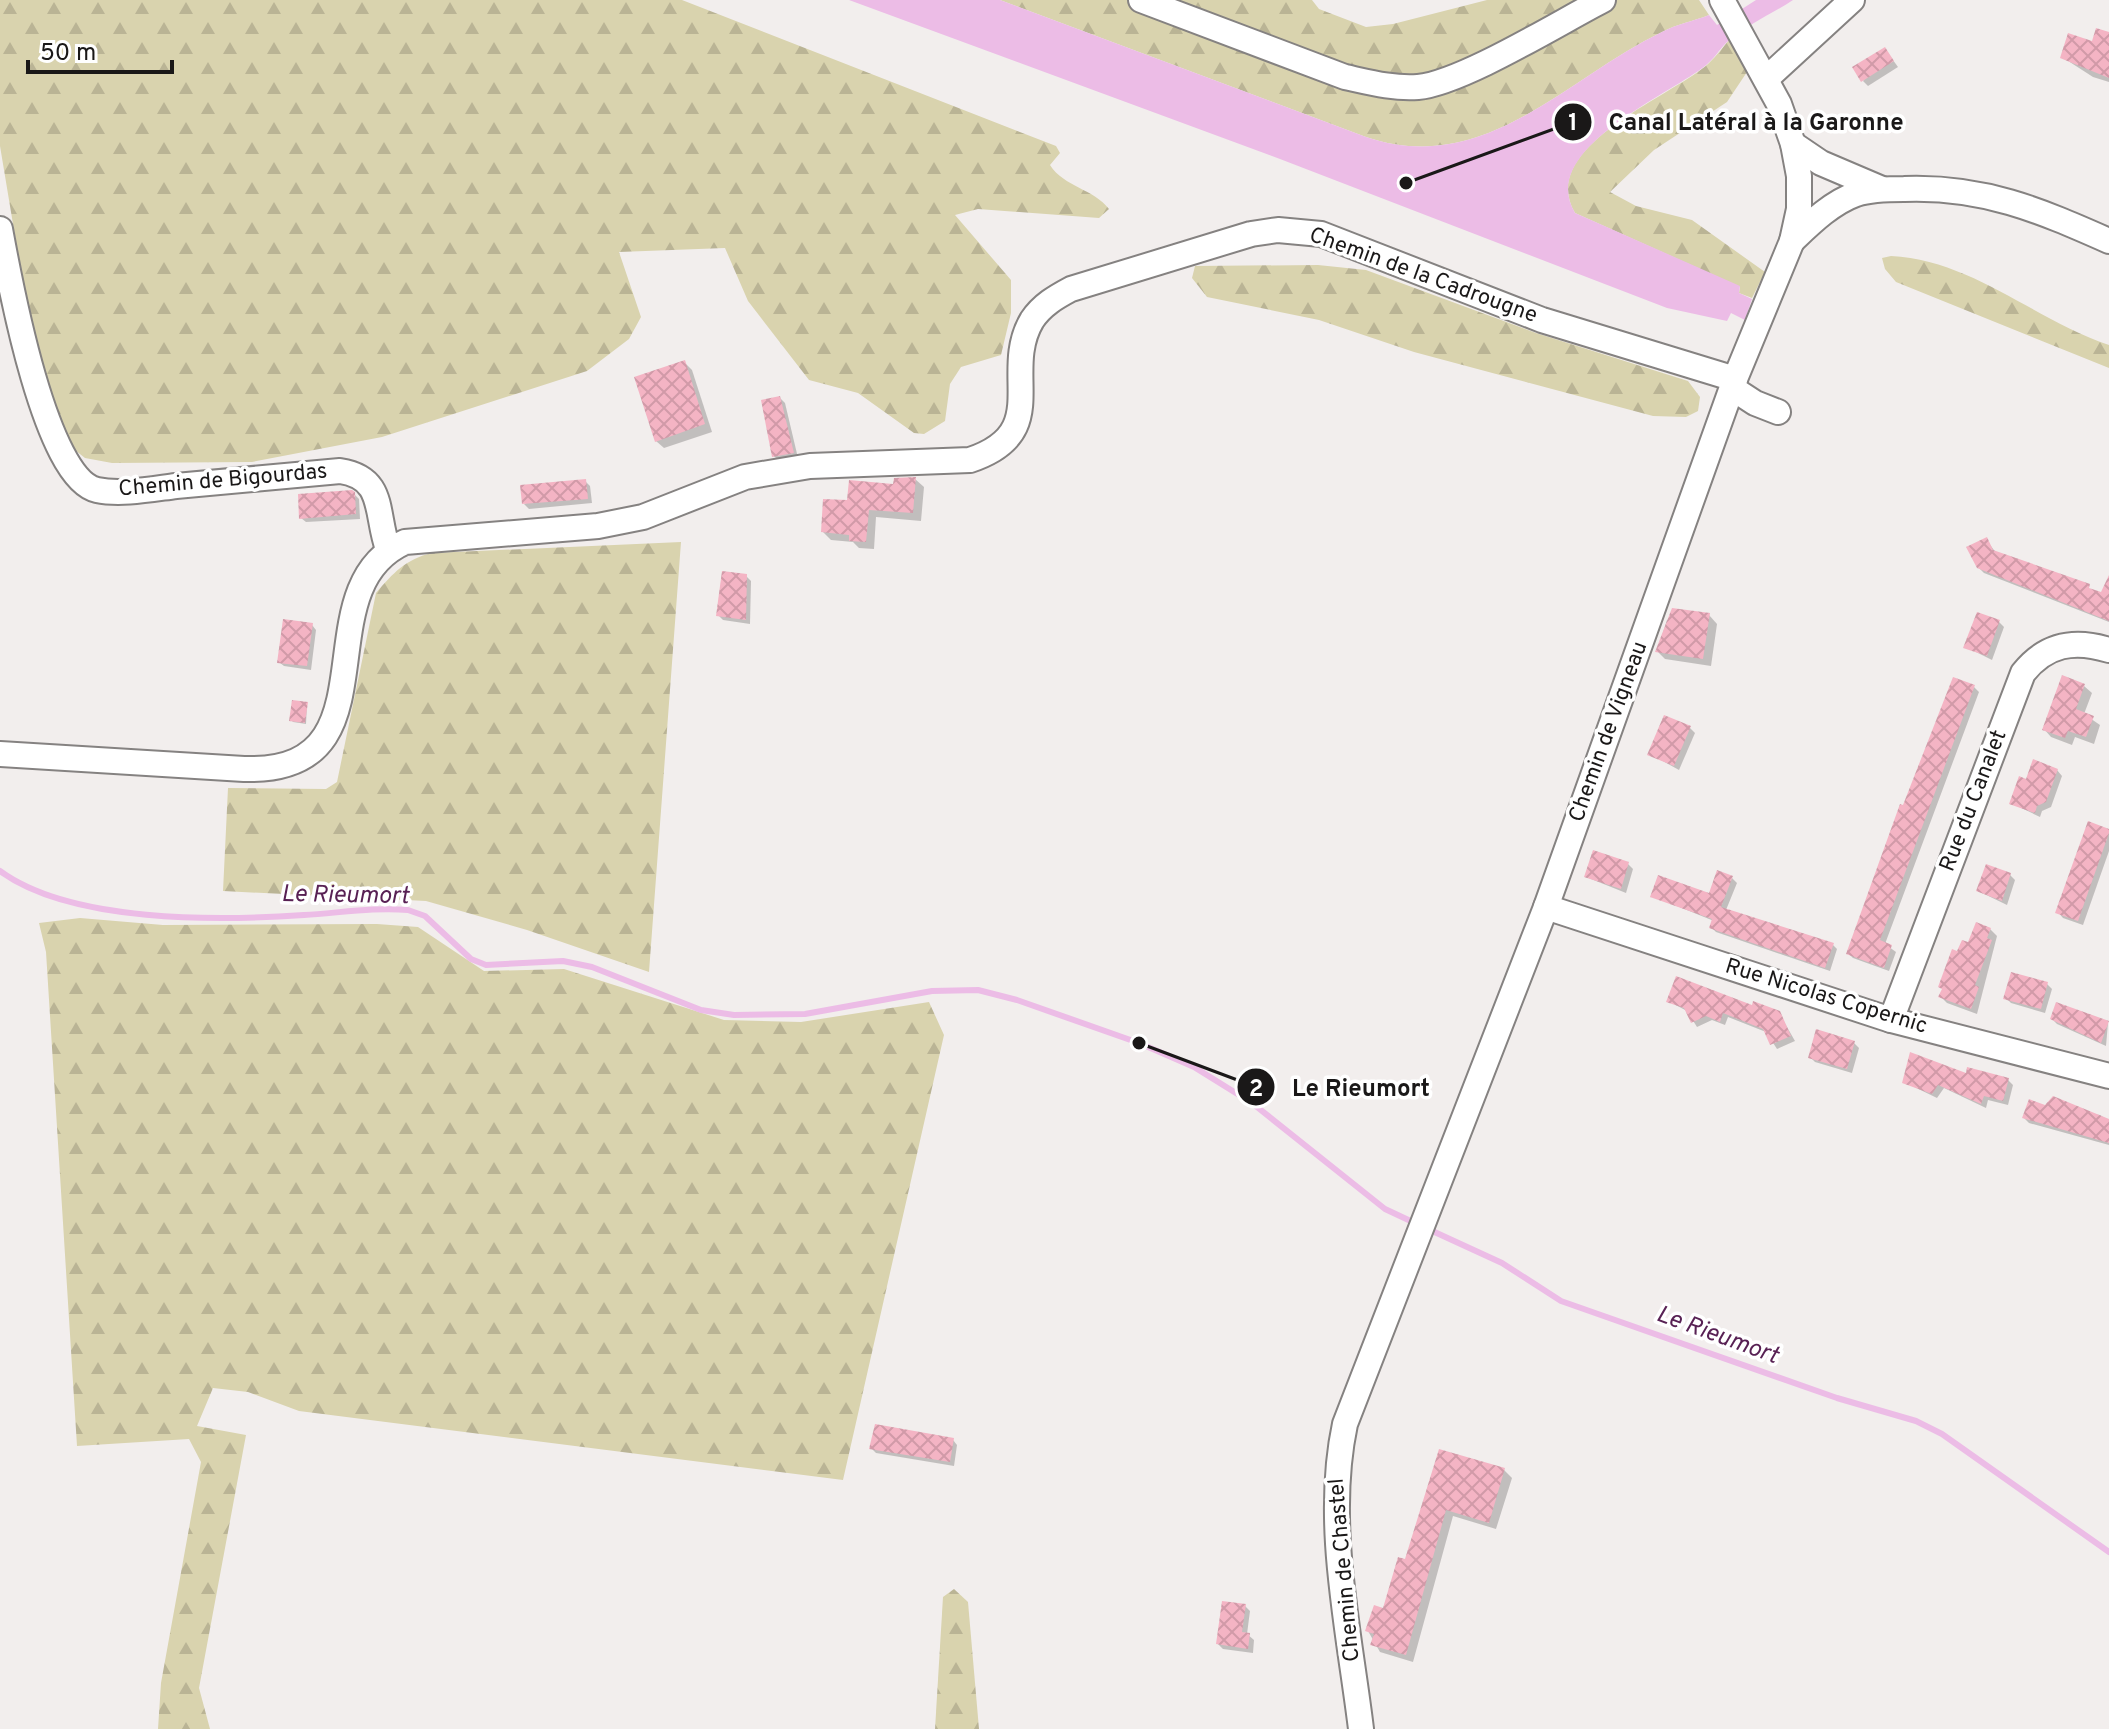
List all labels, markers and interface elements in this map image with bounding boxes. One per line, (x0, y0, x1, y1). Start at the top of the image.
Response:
scale bar (28, 24, 172, 74)
text: 50 m (40, 39, 96, 69)
callout: Canal Latéral à la Garonne (1553, 98, 1920, 146)
text: 1 (1568, 109, 1578, 139)
text: Canal Latéral à la Garonne (1608, 109, 1904, 139)
street label: Chemin de la Cadrougne (1305, 222, 1541, 330)
street label: Chemin de Bigourdas (117, 458, 329, 504)
street label: Chemin de Vigneau (1564, 638, 1654, 826)
street label: Rue du Canalet (1935, 726, 2013, 876)
water label: Le Rieumort (281, 880, 411, 912)
street label: Rue Nicolas Copernic (1722, 953, 1930, 1041)
callout: Le Rieumort (1236, 1063, 1446, 1111)
text: 2 (1249, 1075, 1263, 1105)
text: Le Rieumort (1292, 1075, 1430, 1105)
water label: Le Rieumort (1652, 1300, 1784, 1372)
street label: Chemin de Chastel (1324, 1477, 1366, 1663)

